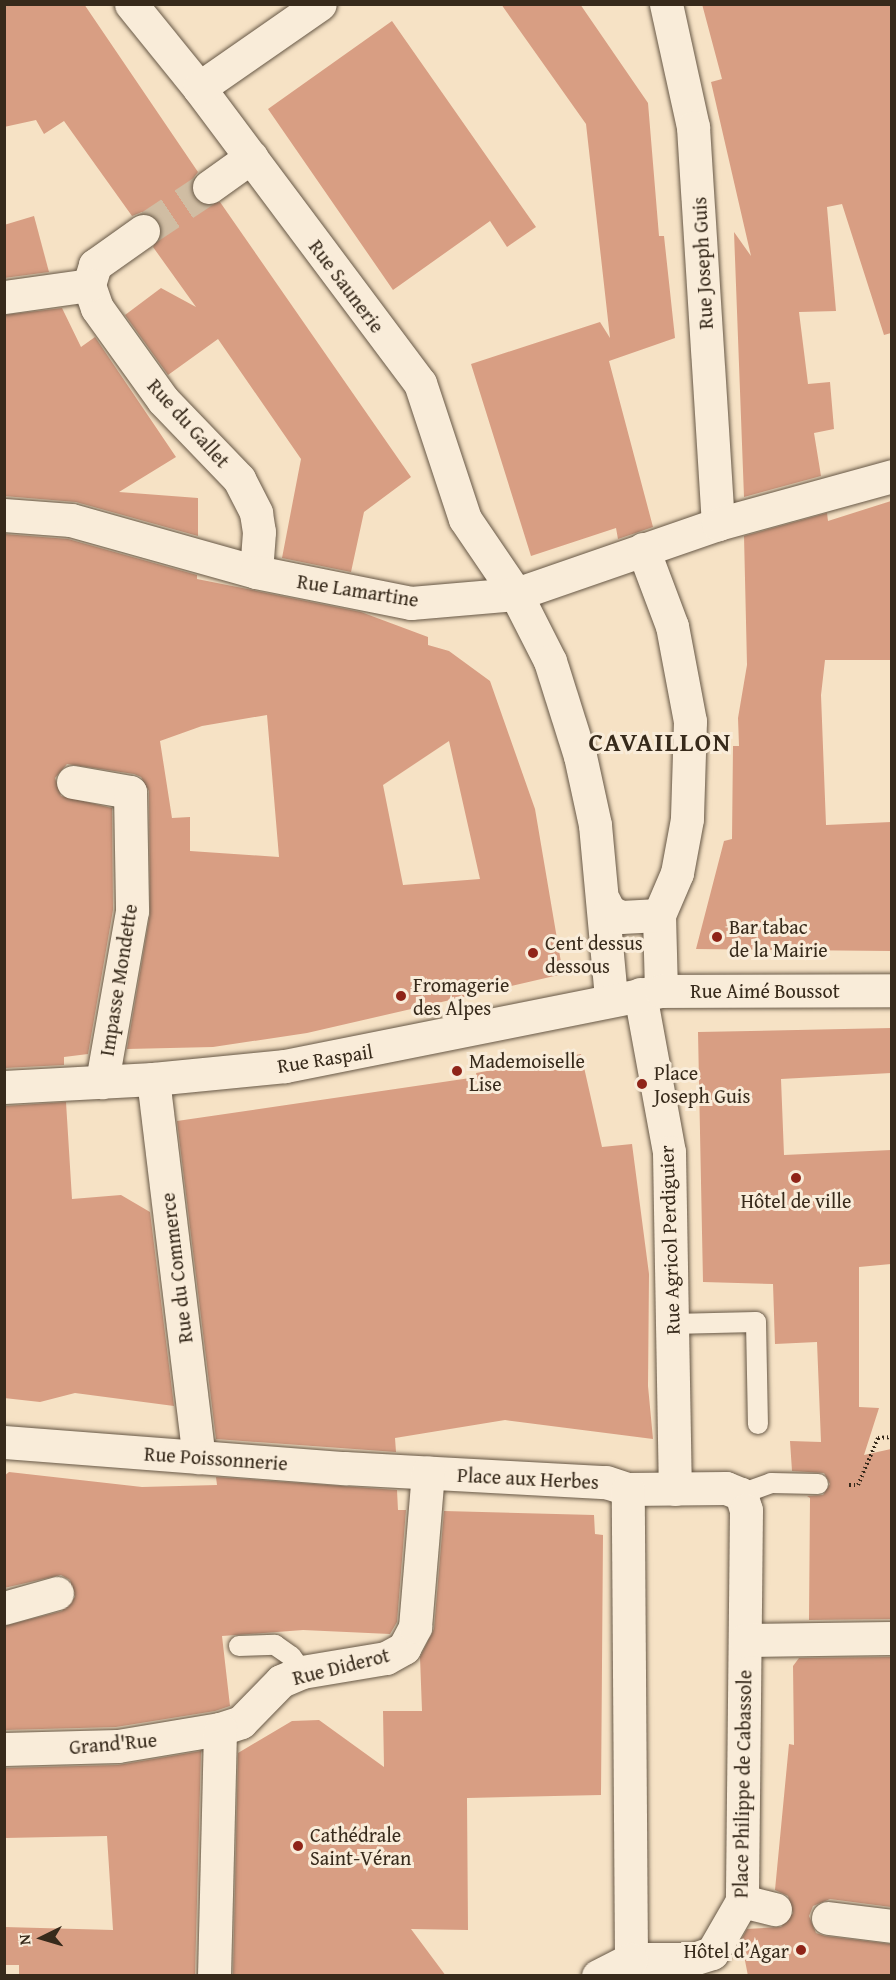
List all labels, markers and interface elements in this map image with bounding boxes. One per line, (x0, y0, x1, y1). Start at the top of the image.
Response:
street label: Rue Joseph Guis (687, 196, 717, 330)
street label: Rue Saunerie (304, 235, 390, 337)
street label: Rue du Gallet (143, 374, 235, 472)
street label: Rue Lamartine (296, 569, 420, 611)
district label: CAVAILLON (588, 726, 732, 758)
street label: Impasse Mondette (94, 902, 142, 1058)
place label: Bar tabac de la Mairie (729, 914, 828, 961)
place label: Cent dessus dessous (545, 930, 643, 977)
marker: Bar tabac de la Mairie (710, 930, 724, 944)
marker: Cent dessus dessous (526, 946, 540, 960)
place label: Fromagerie des Alpes (413, 972, 509, 1019)
street label: Rue Aimé Boussot (690, 978, 840, 1002)
marker: Fromagerie des Alpes (394, 989, 408, 1003)
street label: Rue Raspail (275, 1039, 375, 1077)
place label: Mademoiselle Lise (469, 1048, 585, 1095)
place label: Place Joseph Guis (654, 1060, 750, 1107)
marker: Mademoiselle Lise (450, 1064, 464, 1078)
marker: Place Joseph Guis (635, 1077, 649, 1091)
street label: Rue Agricol Perdiguier (654, 1145, 684, 1335)
marker: Hôtel de ville (789, 1171, 803, 1185)
place label: Hôtel de ville (741, 1188, 851, 1212)
street label: Rue du Commerce (155, 1191, 197, 1345)
street label: Rue Poissonnerie (143, 1441, 289, 1475)
street label: Place aux Herbes (457, 1462, 599, 1494)
street label: Rue Diderot (290, 1642, 392, 1690)
street label: Place Philippe de Cabassole (728, 1670, 756, 1898)
street label: Grand'Rue (68, 1727, 158, 1759)
place label: Cathédrale Saint-Véran (310, 1822, 411, 1869)
marker: Cathédrale Saint-Véran (291, 1839, 305, 1853)
north arrow (12, 1908, 72, 1968)
text: N (12, 1933, 36, 1946)
place label: Hôtel d’Agar (684, 1938, 789, 1962)
marker: Hôtel d’Agar (794, 1943, 808, 1957)

